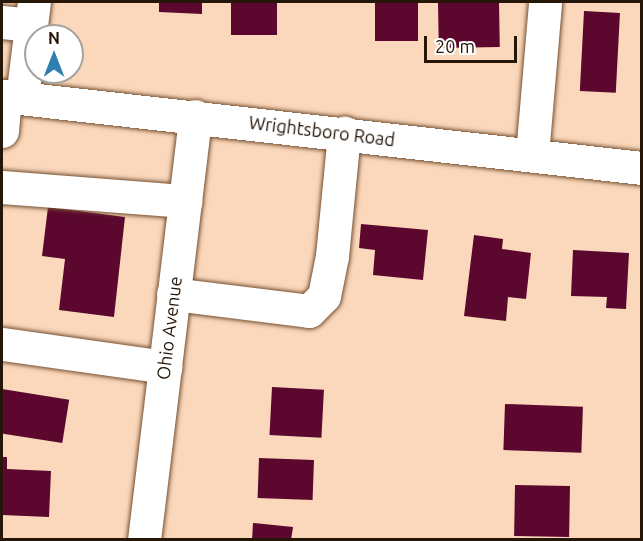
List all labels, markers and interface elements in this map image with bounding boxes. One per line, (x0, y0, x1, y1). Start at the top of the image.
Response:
north arrow (24, 24, 84, 84)
scale bar (427, 24, 520, 62)
text: N (48, 29, 60, 47)
text: 20 m (435, 36, 475, 56)
street label: Wrightsboro Road (248, 111, 396, 151)
street label: Ohio Avenue (152, 275, 186, 381)

